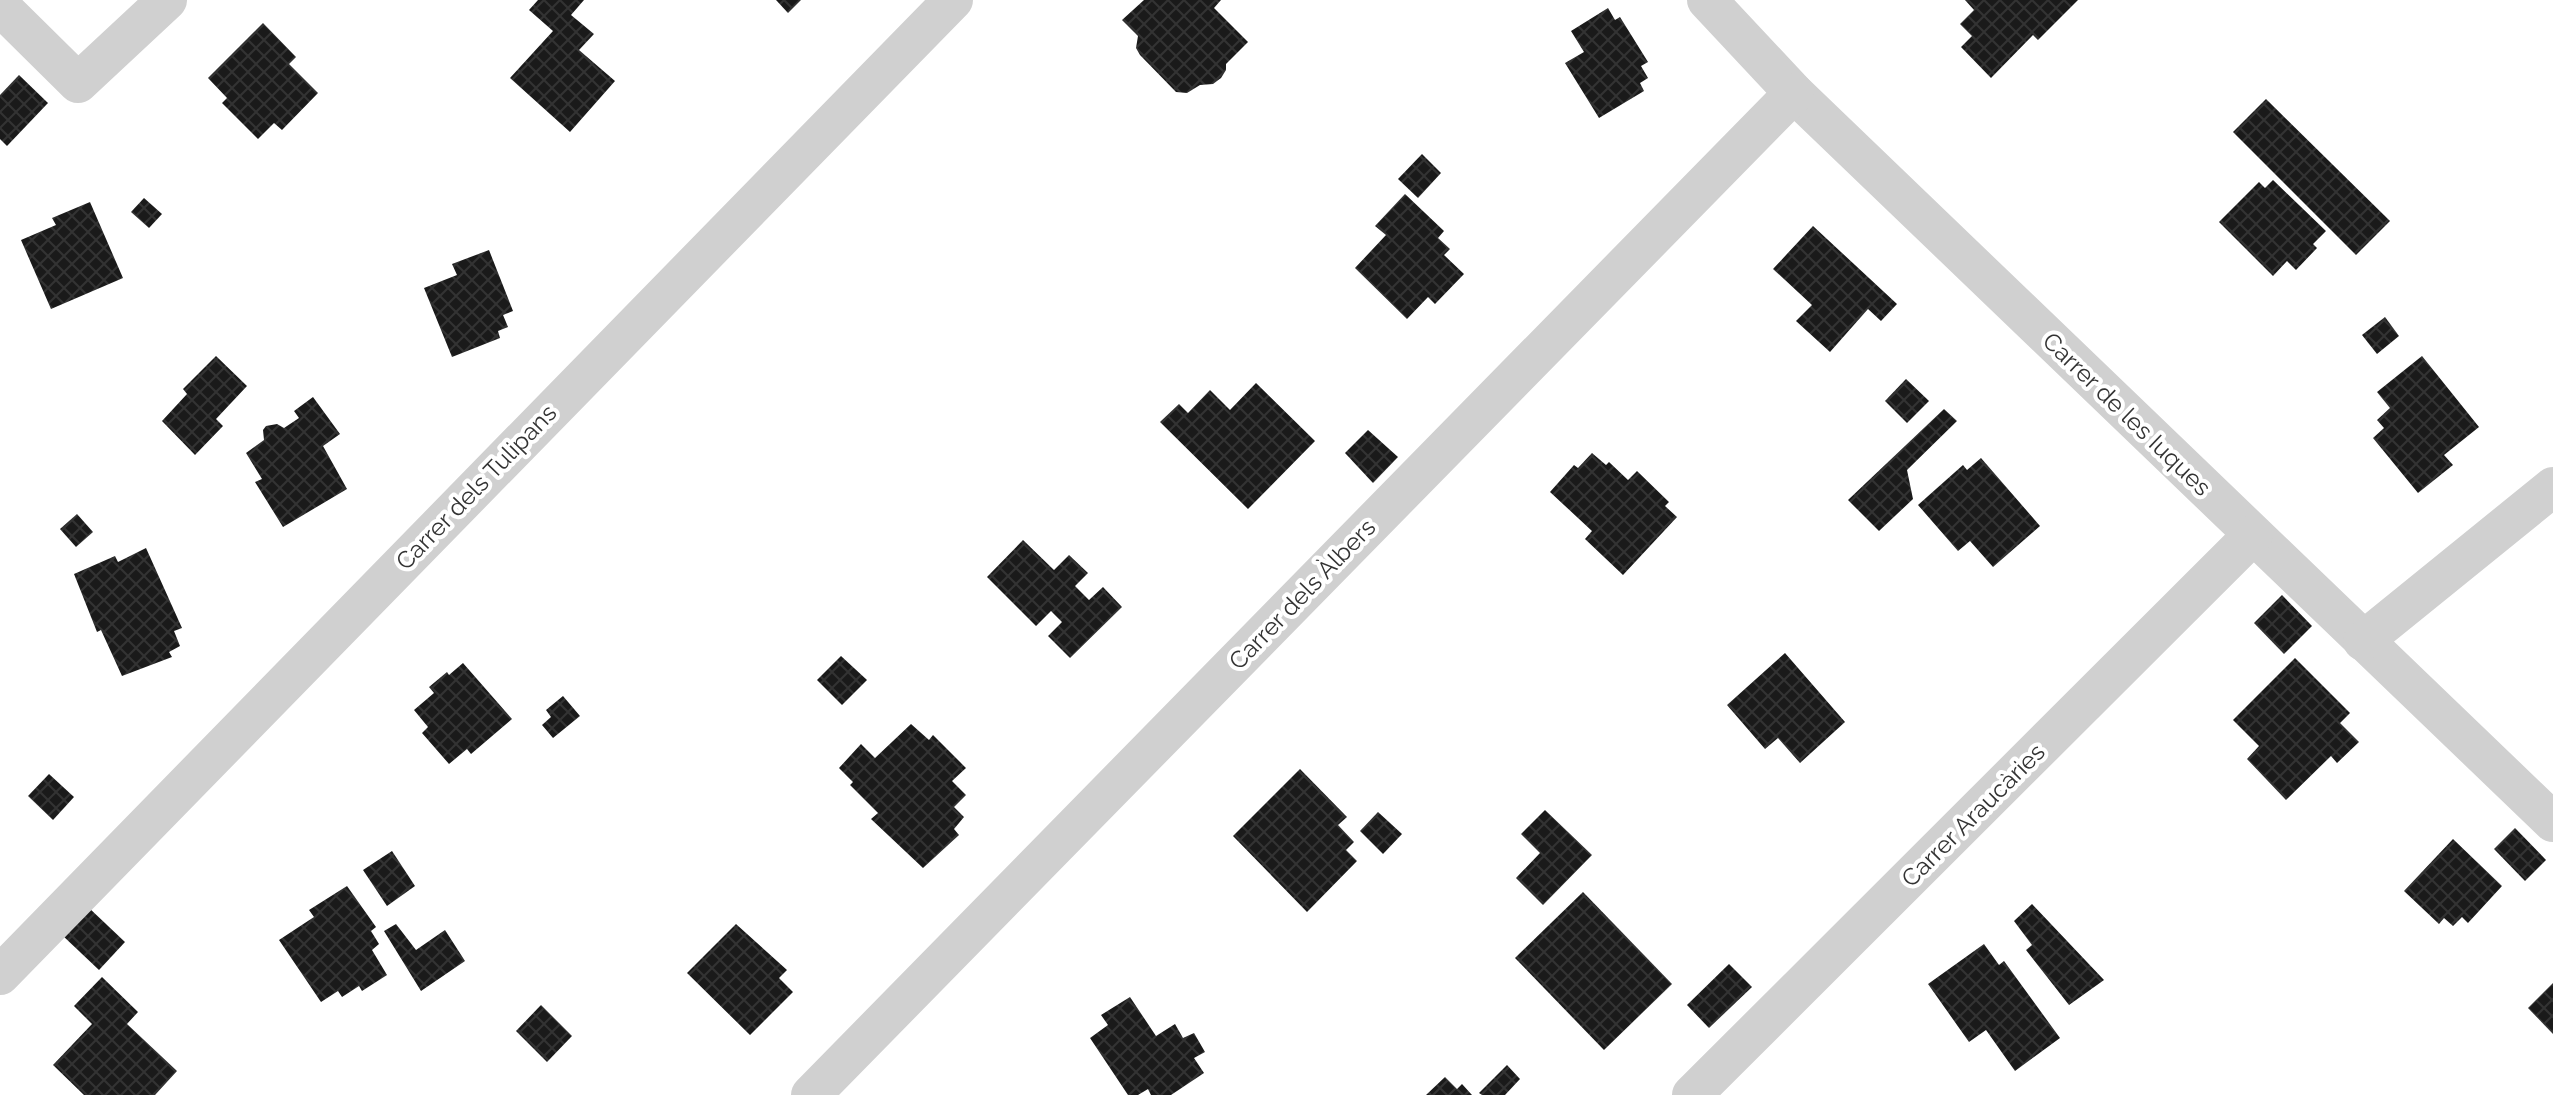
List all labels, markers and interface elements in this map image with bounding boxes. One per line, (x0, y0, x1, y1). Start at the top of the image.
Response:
street label: Carrer de les Iuques (2037, 326, 2217, 502)
street label: Carrer dels Tulipans (390, 398, 562, 576)
street label: Carrer dels Àlbers (1223, 513, 1381, 675)
street label: Carrer Araucàries (1895, 737, 2051, 893)

